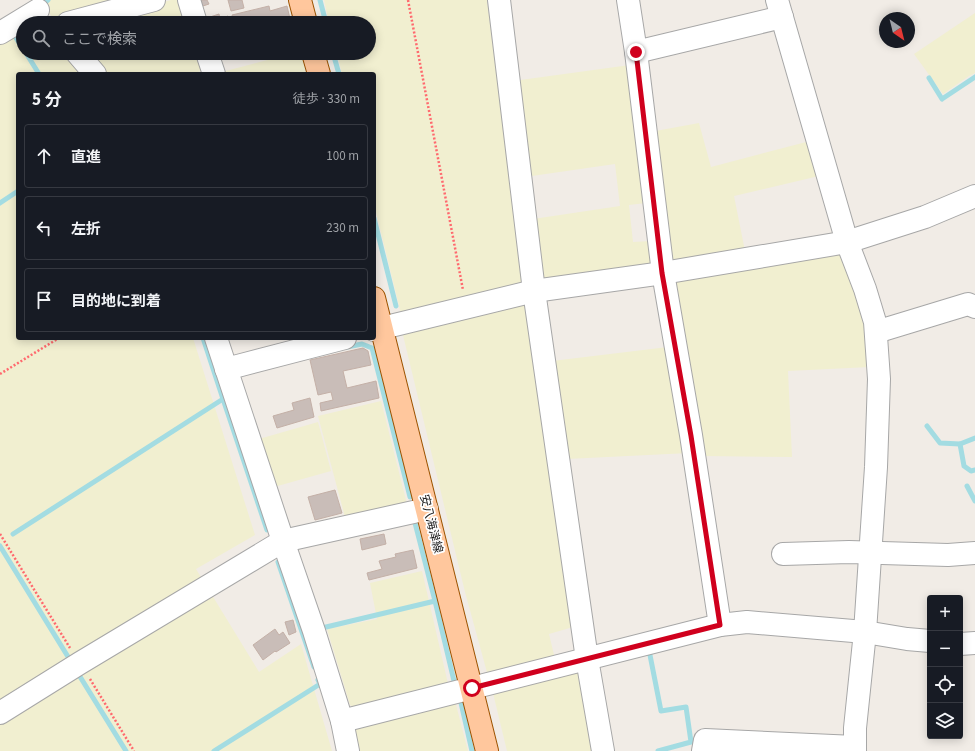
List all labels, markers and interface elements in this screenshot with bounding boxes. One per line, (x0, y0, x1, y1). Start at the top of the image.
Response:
north arrow (879, 12, 915, 48)
search box (16, 16, 376, 60)
icon: search (30, 27, 52, 49)
text: ここで検索 (62, 29, 137, 50)
route end (627, 43, 645, 61)
text: 5 分 (32, 88, 61, 112)
text: 徒歩 · 330 m (293, 90, 360, 108)
icon: ahead (33, 145, 55, 167)
text: 直進 (71, 147, 101, 168)
text: 100 m (326, 147, 359, 165)
icon: left (33, 217, 55, 239)
text: 左折 (71, 219, 101, 240)
text: 230 m (326, 219, 359, 237)
icon: arrive (33, 289, 55, 311)
text: 目的地に到着 (71, 291, 161, 312)
street label: 安八海津線 (415, 493, 447, 555)
map controls (927, 595, 963, 739)
button: + (927, 595, 963, 631)
button: − (927, 631, 963, 667)
button: locate (927, 667, 963, 703)
route start (463, 679, 481, 697)
button: layers (927, 703, 963, 739)

